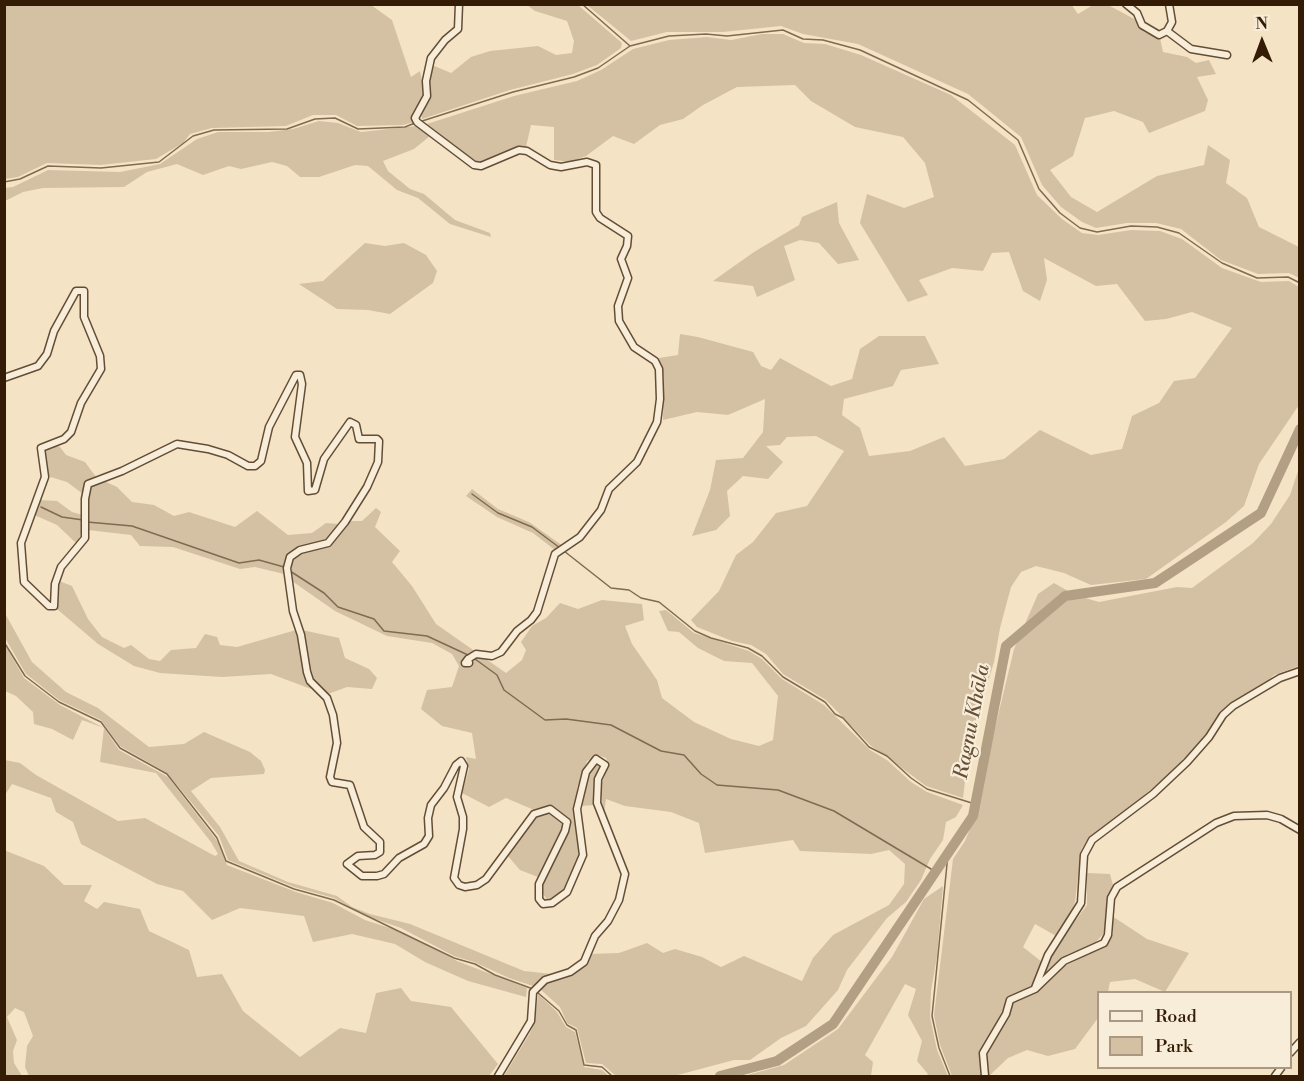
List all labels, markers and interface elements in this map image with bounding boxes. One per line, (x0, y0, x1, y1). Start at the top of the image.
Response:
north arrow (1232, 12, 1292, 72)
text: N (1255, 14, 1268, 34)
water label: Ragnu Khāla (950, 663, 996, 781)
legend (1097, 991, 1292, 1069)
text: Road (1155, 1005, 1197, 1028)
text: Park (1155, 1035, 1192, 1058)

